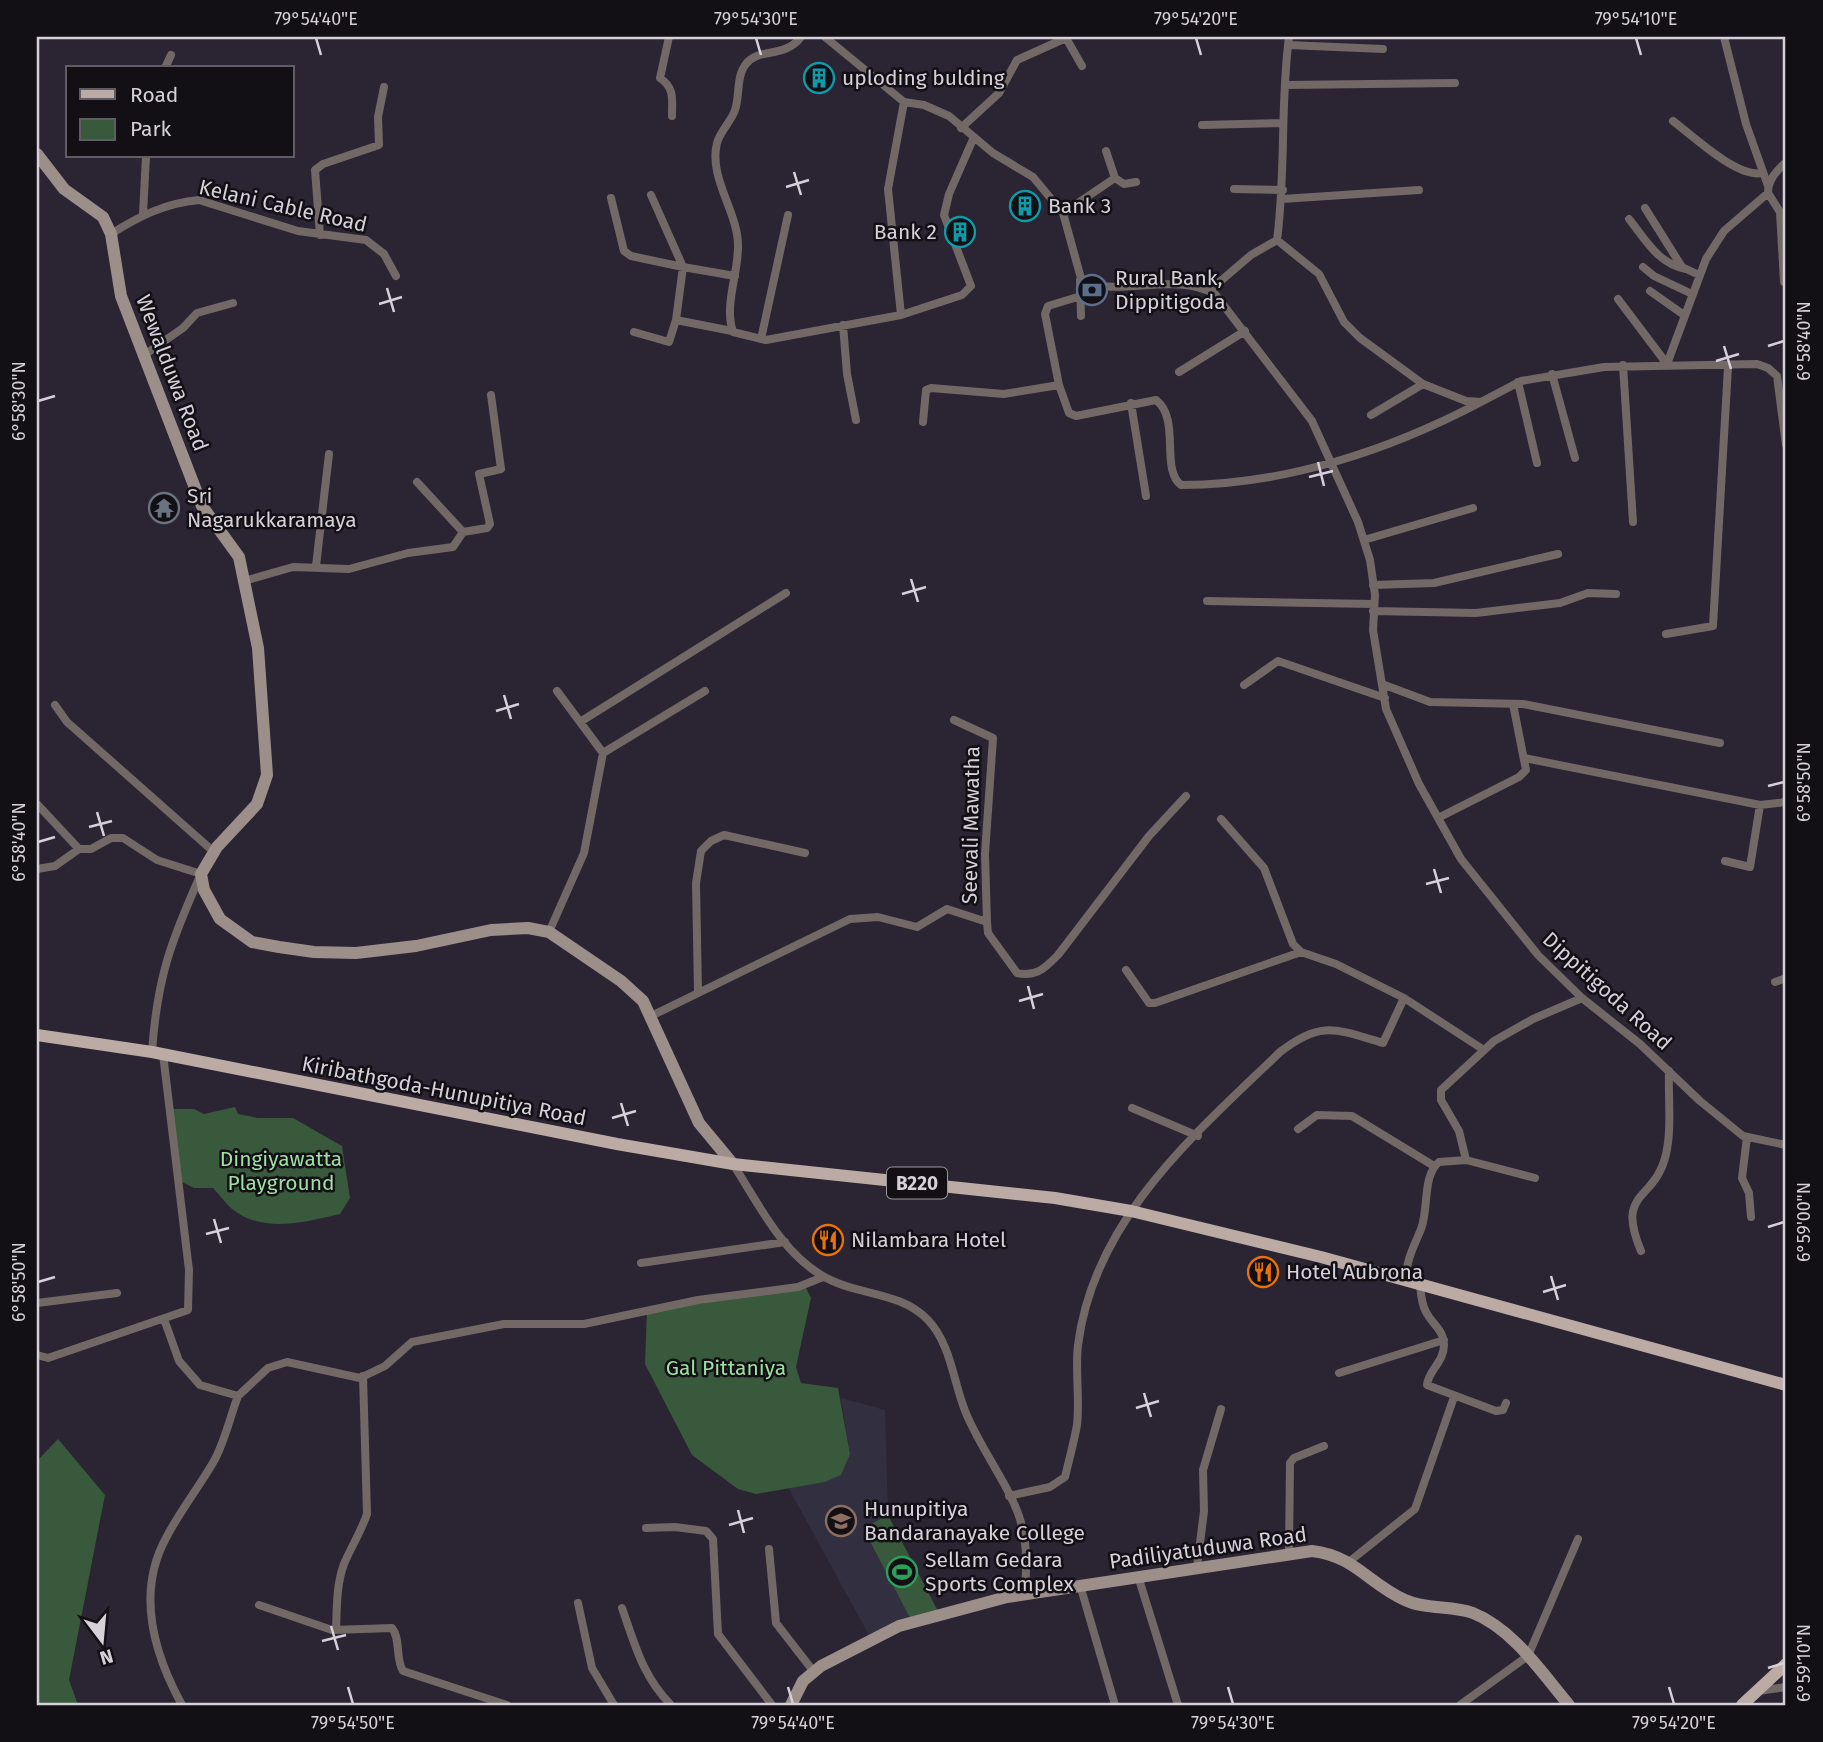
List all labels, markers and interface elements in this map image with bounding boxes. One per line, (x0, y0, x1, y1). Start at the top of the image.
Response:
text: 79°54'40"E (274, 8, 358, 30)
text: 79°54'30"E (714, 8, 798, 30)
text: 79°54'20"E (1154, 8, 1238, 30)
text: 79°54'10"E (1595, 8, 1677, 30)
building icon: uploding bulding (802, 61, 836, 95)
place label: uploding bulding (842, 65, 1005, 91)
legend (66, 66, 294, 158)
text: Road (130, 82, 178, 108)
text: Park (130, 116, 172, 142)
street label: Kelani Cable Road (196, 174, 370, 238)
building icon: Bank 3 (1008, 189, 1042, 223)
place label: Bank 3 (1048, 193, 1111, 219)
building icon: Bank 2 (943, 215, 977, 249)
place label: Bank 2 (874, 219, 937, 245)
place label: Rural Bank, Dippitigoda (1115, 265, 1226, 315)
bank icon: Rural Bank, Dippitigoda (1075, 273, 1109, 307)
street label: Wewalduwa Road (130, 291, 214, 455)
text: 6°58'40"N (1793, 301, 1815, 381)
text: 6°58'30"N (8, 361, 30, 441)
place label: Sri Nagarukkaramaya (187, 483, 357, 533)
temple icon: Sri Nagarukkaramaya (147, 491, 181, 525)
text: 6°58'50"N (1793, 742, 1815, 822)
street label: Seevali Mawatha (957, 746, 985, 904)
text: 6°58'40"N (8, 802, 30, 882)
street label: Dippitigoda Road (1537, 926, 1677, 1056)
street label: Kiribathgoda-Hunupitiya Road (300, 1051, 588, 1131)
park label: Dingiyawatta Playground (220, 1146, 342, 1196)
road number: B220 (887, 1168, 947, 1198)
text: 6°59'00"N (1793, 1182, 1815, 1262)
restaurant icon: Nilambara Hotel (811, 1223, 845, 1257)
place label: Nilambara Hotel (851, 1227, 1006, 1253)
text: 6°58'50"N (8, 1242, 30, 1322)
restaurant icon: Hotel Aubrona (1246, 1255, 1280, 1289)
place label: Hotel Aubrona (1286, 1259, 1423, 1285)
park label: Gal Pittaniya (666, 1355, 786, 1381)
place label: Hunupitiya Bandaranayake College (864, 1496, 1085, 1546)
school or university icon: Hunupitiya Bandaranayake College (824, 1504, 858, 1538)
street label: Padiliyatuduwa Road (1108, 1521, 1308, 1575)
place label: Sellam Gedara Sports Complex (925, 1547, 1075, 1597)
sports icon: Sellam Gedara Sports Complex (885, 1555, 919, 1589)
north arrow (66, 1606, 136, 1676)
text: 6°59'10"N (1793, 1624, 1815, 1702)
text: N (97, 1644, 116, 1670)
text: 79°54'50"E (311, 1712, 395, 1734)
text: 79°54'40"E (751, 1712, 835, 1734)
text: 79°54'30"E (1191, 1712, 1275, 1734)
text: 79°54'20"E (1632, 1712, 1716, 1734)

